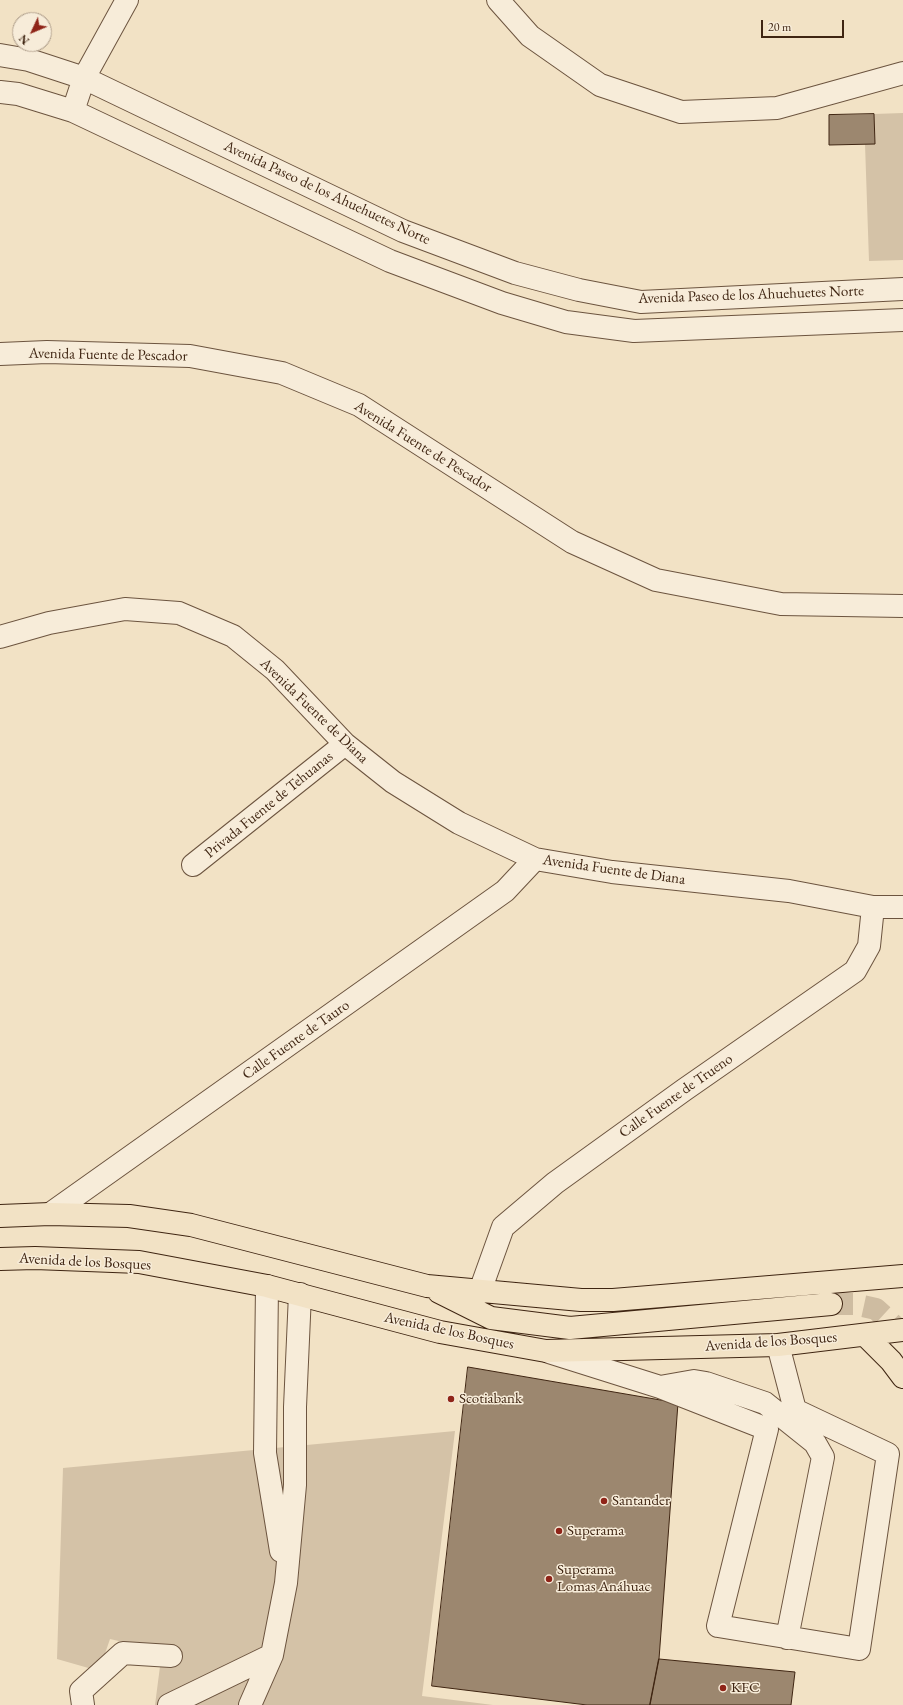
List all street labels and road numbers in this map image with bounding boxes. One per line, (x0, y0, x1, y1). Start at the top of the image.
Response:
street label: Avenida Paseo de los Ahuehuetes Norte (221, 137, 433, 249)
street label: Avenida Paseo de los Ahuehuetes Norte (638, 282, 864, 308)
street label: Avenida Fuente de Pescador (28, 345, 188, 365)
street label: Avenida Fuente de Pescador (351, 397, 495, 497)
street label: Avenida Fuente de Diana (256, 655, 372, 767)
street label: Privada Fuente de Tehuanas (201, 748, 337, 862)
street label: Avenida Fuente de Diana (542, 851, 686, 889)
street label: Calle Fuente de Tauro (239, 996, 353, 1084)
street label: Calle Fuente de Trueno (616, 1050, 736, 1142)
street label: Avenida de los Bosques (18, 1250, 152, 1274)
street label: Avenida de los Bosques (382, 1308, 516, 1354)
street label: Avenida de los Bosques (704, 1328, 838, 1356)

